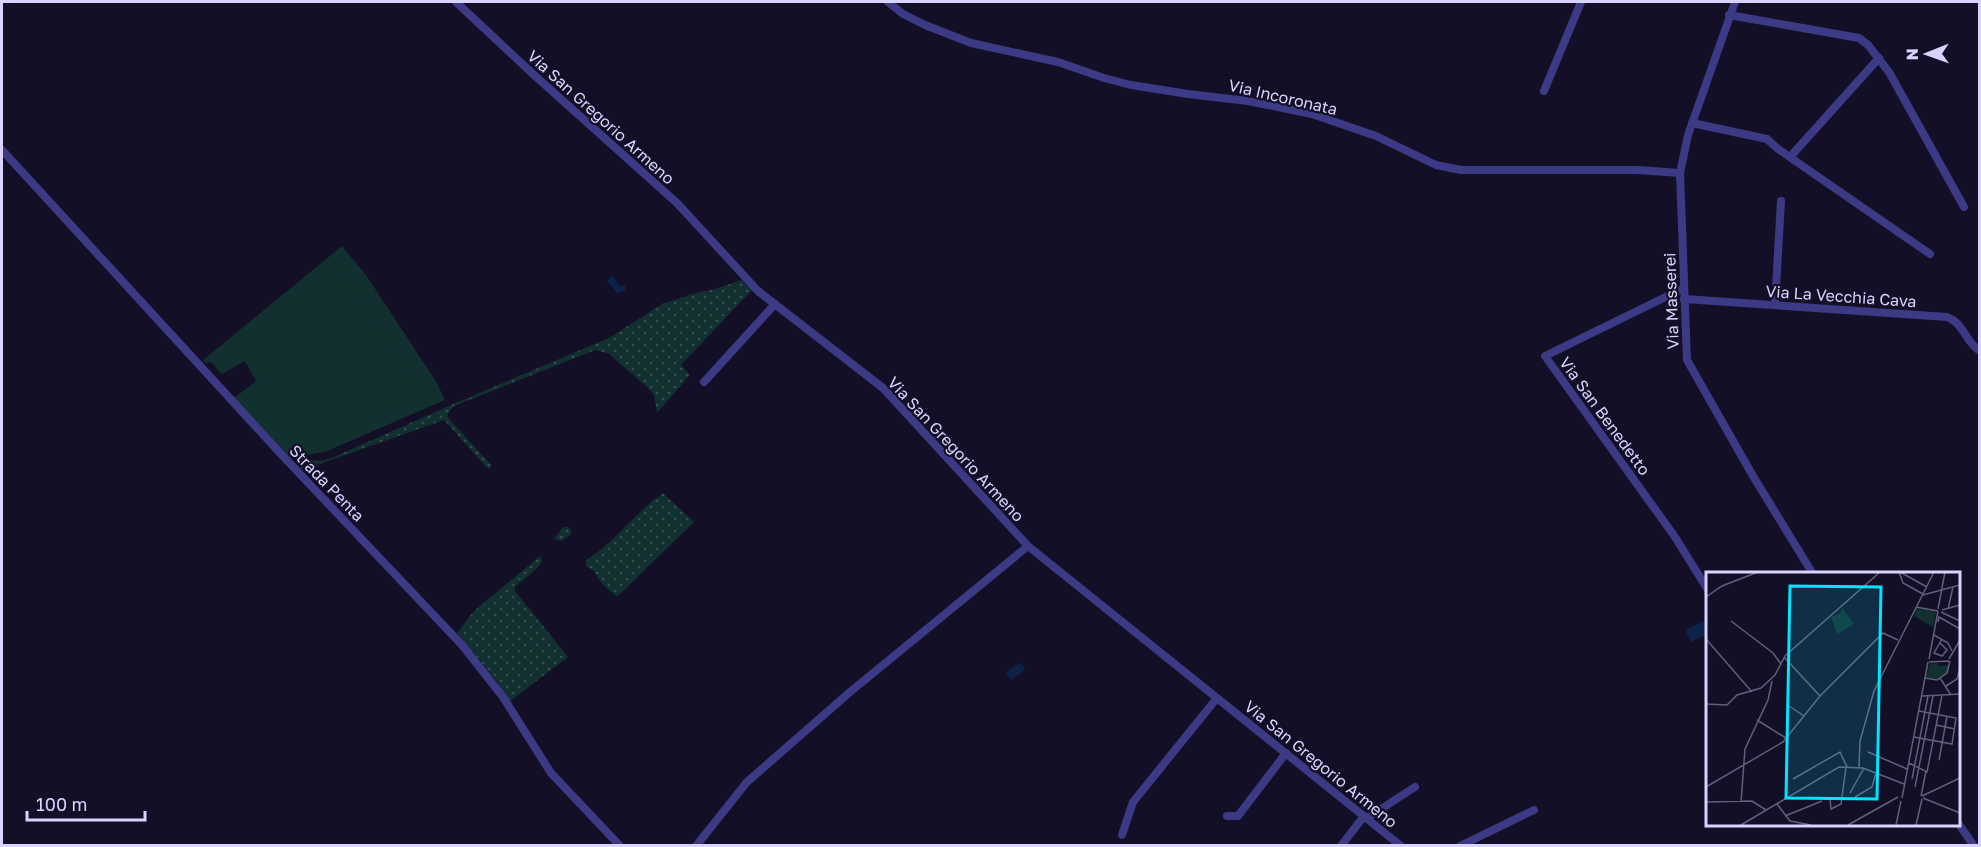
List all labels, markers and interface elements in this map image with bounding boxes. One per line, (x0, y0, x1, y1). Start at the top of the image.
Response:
north arrow (1897, 24, 1957, 84)
street label: Via San Gregorio Armeno (523, 46, 679, 188)
text: N (1902, 48, 1922, 61)
street label: Via Incoronata (1227, 75, 1339, 119)
street label: Via Masserei (1659, 252, 1683, 350)
street label: Via La Vecchia Cava (1765, 281, 1917, 311)
street label: Via San Benedetto (1555, 353, 1655, 479)
street label: Via San Gregorio Armeno (883, 372, 1029, 526)
street label: Strada Penta (285, 440, 369, 526)
inset map (1706, 572, 1960, 826)
street label: Via San Gregorio Armeno (1240, 696, 1402, 832)
scale bar (27, 784, 146, 822)
text: 100 m (36, 793, 87, 815)

